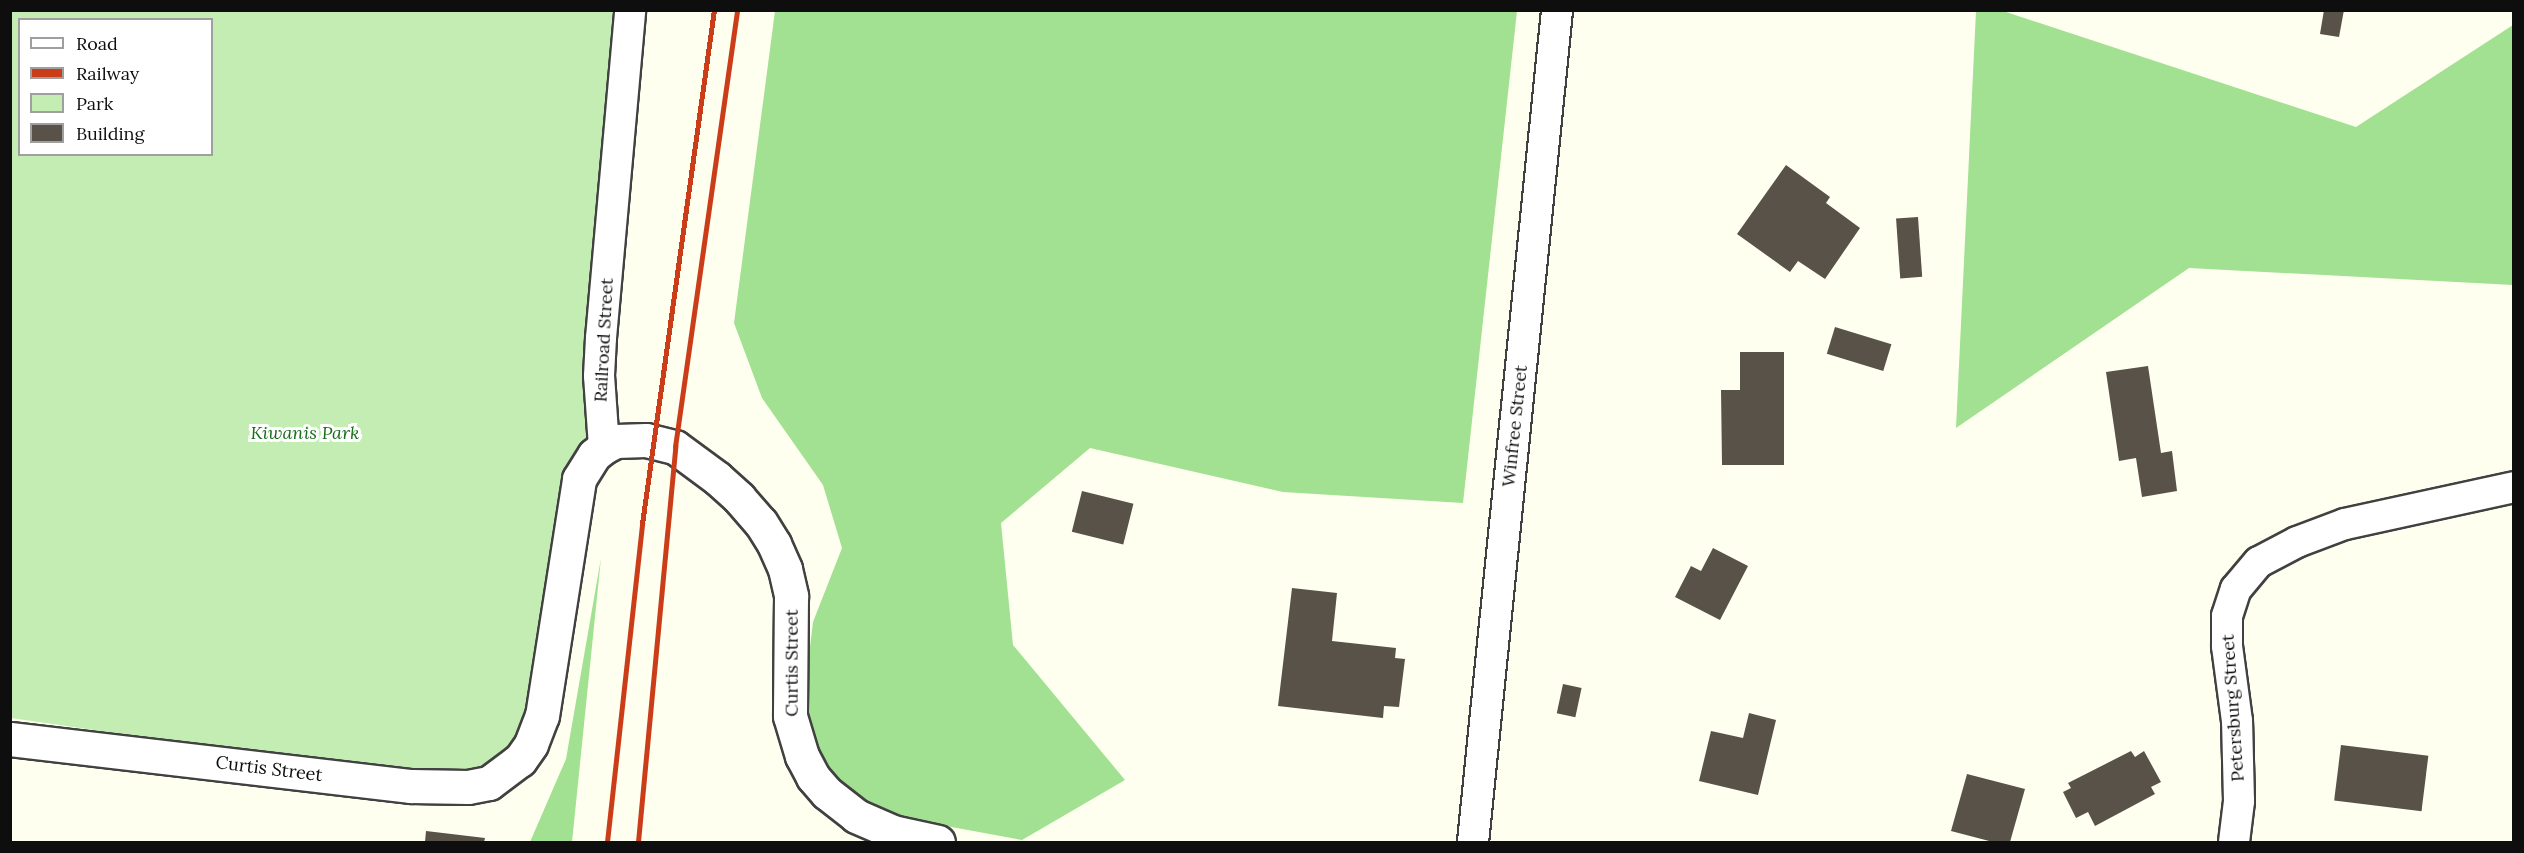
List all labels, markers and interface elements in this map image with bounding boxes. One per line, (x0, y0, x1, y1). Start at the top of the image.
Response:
legend (18, 18, 213, 156)
text: Road (76, 32, 118, 55)
text: Railway (76, 62, 139, 85)
text: Park (76, 92, 113, 115)
text: Building (76, 122, 144, 145)
street label: Railroad Street (590, 277, 618, 403)
street label: Winfree Street (1498, 364, 1532, 488)
park label: Kiwanis Park (251, 422, 359, 444)
street label: Curtis Street (781, 609, 803, 717)
street label: Petersburg Street (2217, 634, 2249, 782)
street label: Curtis Street (214, 752, 324, 786)

